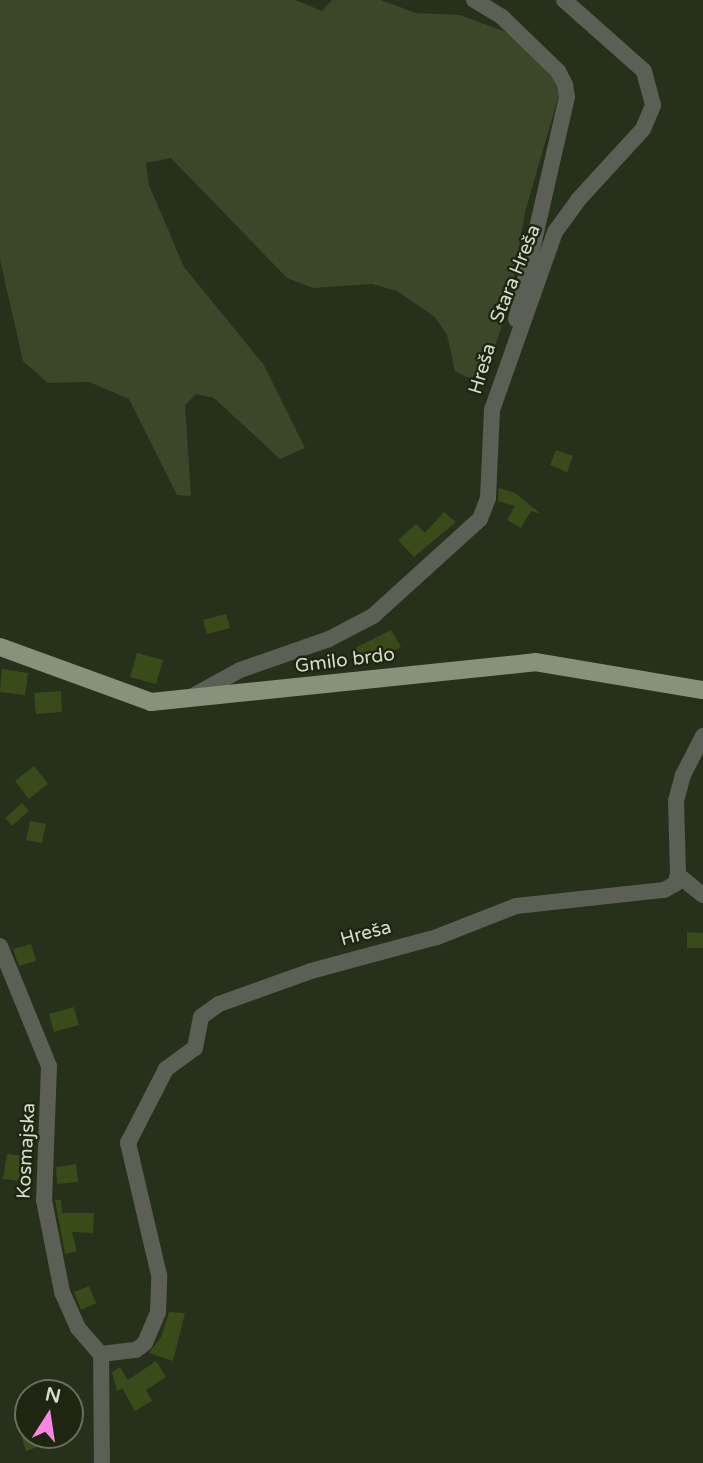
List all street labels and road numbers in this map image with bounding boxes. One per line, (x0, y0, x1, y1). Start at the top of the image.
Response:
street label: Stara Hreša (486, 222, 546, 326)
street label: Hreša (465, 341, 501, 397)
street label: Gmilo brdo (294, 644, 396, 678)
street label: Hreša (338, 916, 394, 952)
street label: Kosmajska (13, 1102, 41, 1200)

